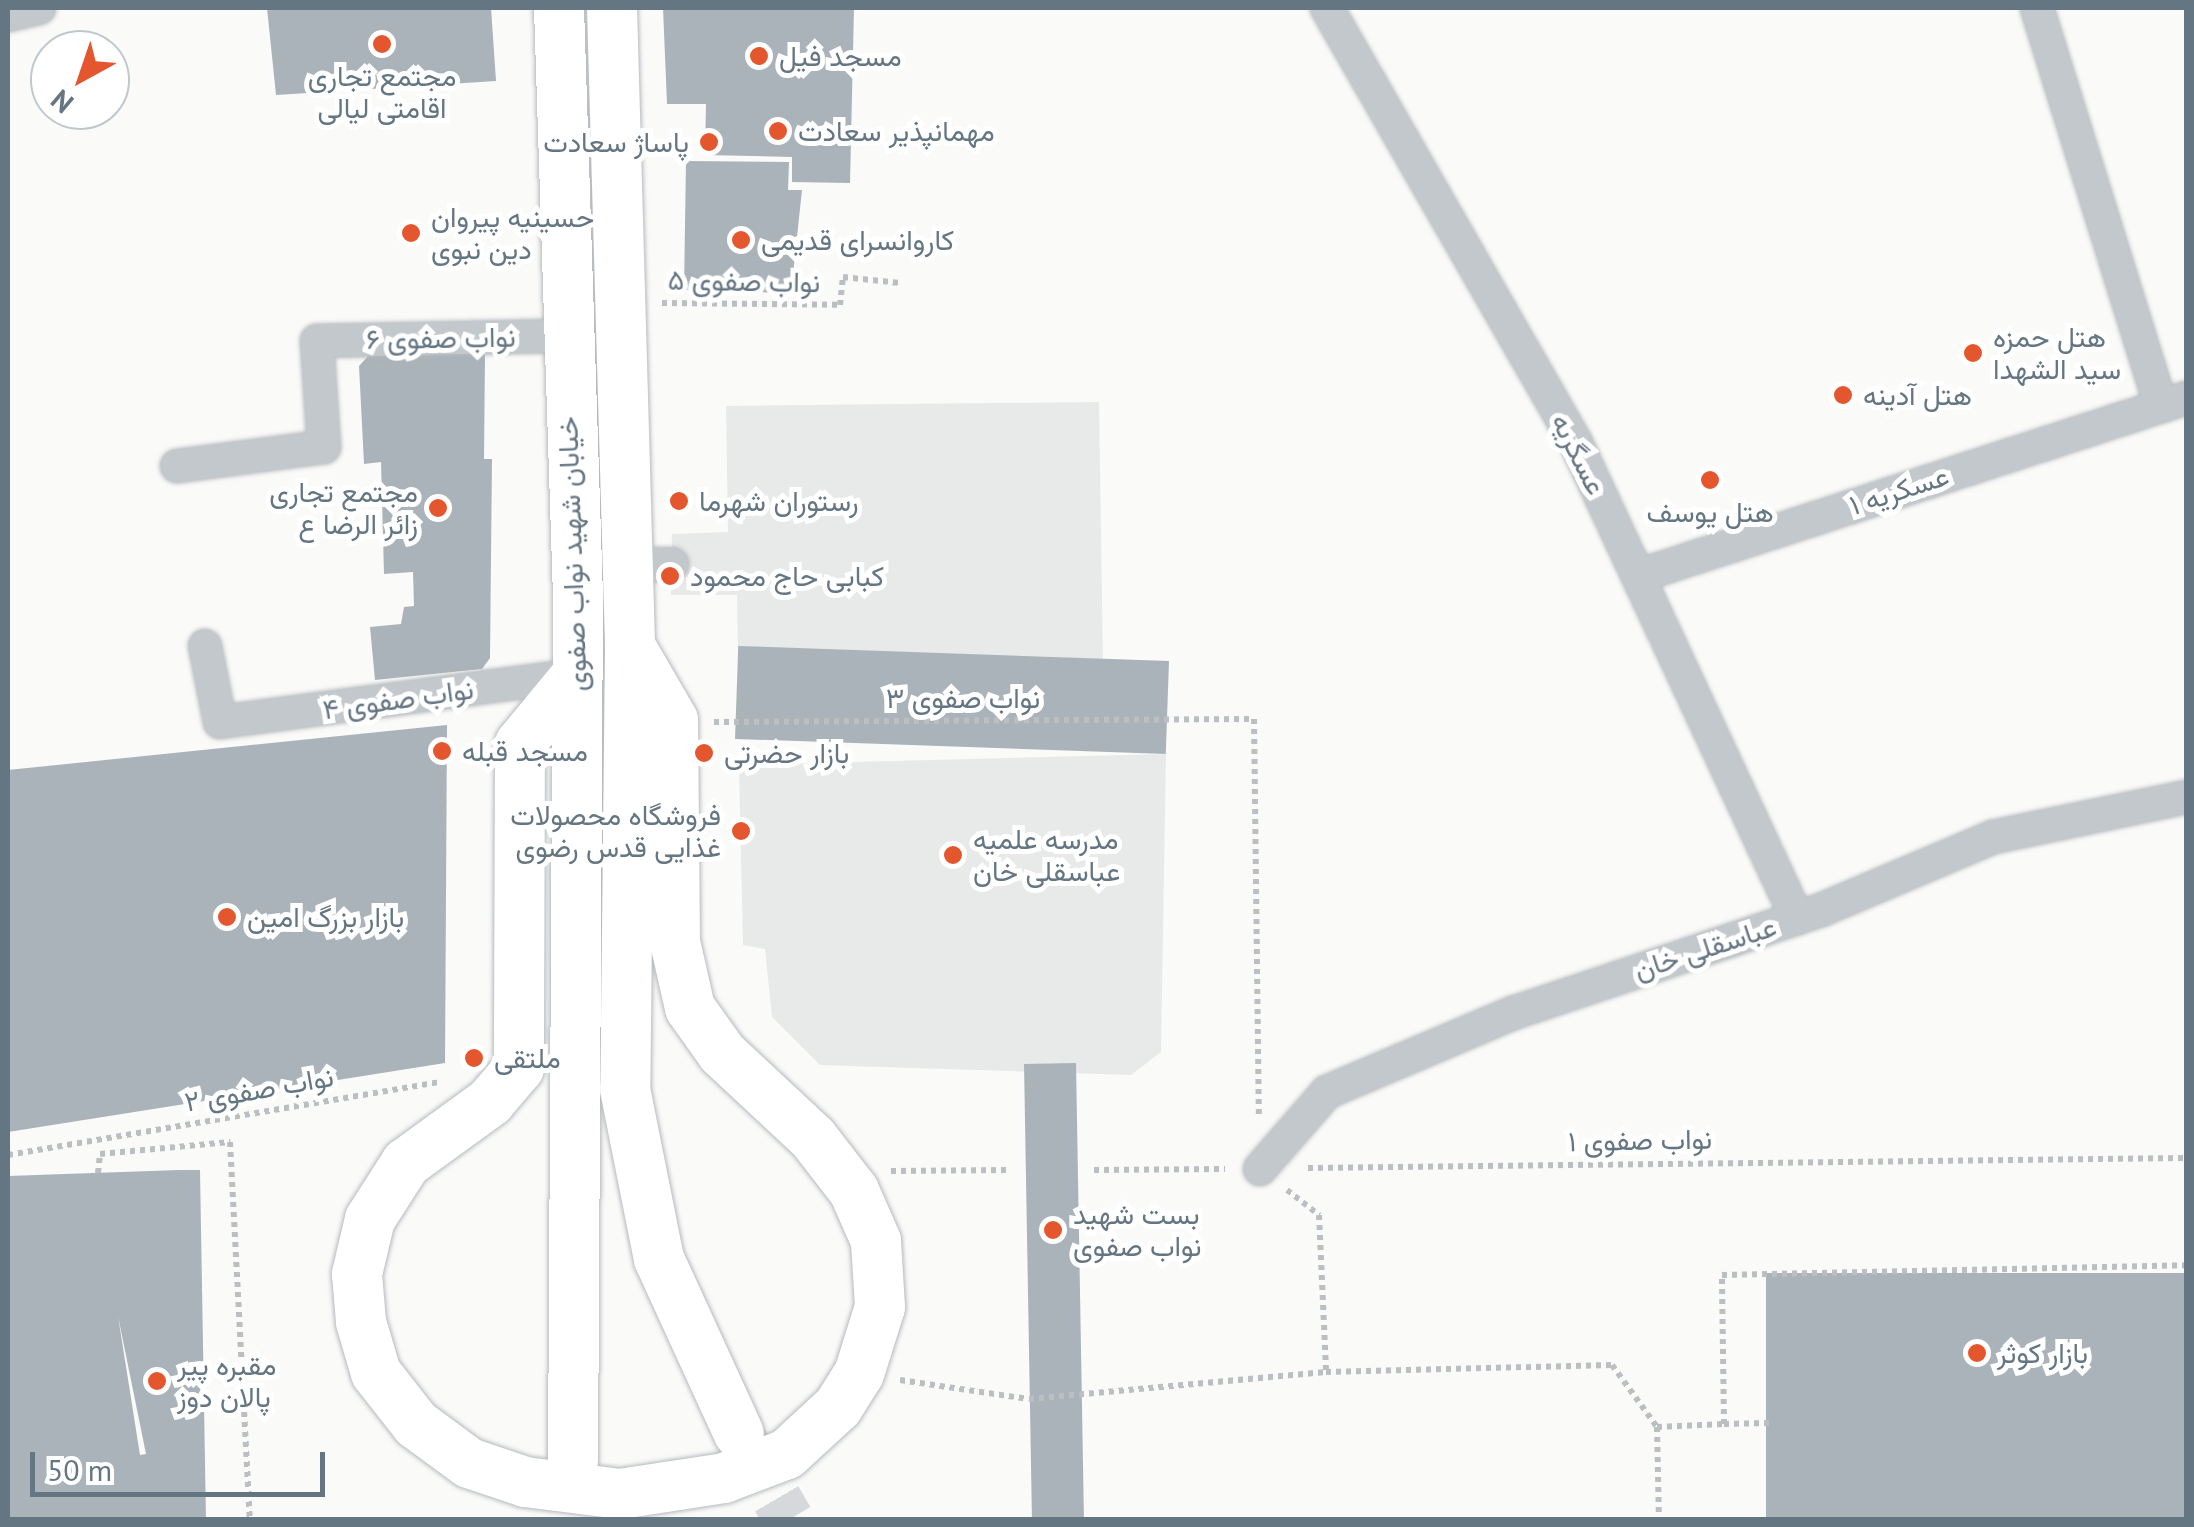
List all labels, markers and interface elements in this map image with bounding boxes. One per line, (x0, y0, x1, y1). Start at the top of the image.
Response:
north arrow (30, 30, 130, 130)
marker: مجتمع تجاری اقامتی لیالی (371, 33, 393, 55)
place label: مسجد فیل (779, 39, 902, 73)
marker: مسجد فیل (748, 45, 770, 67)
place label: مجتمع تجاری اقامتی لیالی (308, 59, 456, 125)
text: N (43, 82, 81, 122)
place label: مهمانپذیر سعادت (798, 114, 995, 148)
marker: مهمانپذیر سعادت (767, 120, 789, 142)
place label: پاساژ سعادت (543, 125, 689, 159)
marker: پاساژ سعادت (698, 131, 720, 153)
place label: حسینیه پیروان دین نبوی (431, 200, 594, 266)
marker: حسینیه پیروان دین نبوی (400, 222, 422, 244)
place label: کاروانسرای قدیمی (761, 223, 954, 257)
marker: کاروانسرای قدیمی (730, 229, 752, 251)
street label: نواب صفوی ۵ (667, 263, 821, 299)
street label: نواب صفوی ۶ (366, 320, 516, 356)
place label: هتل حمزه سید الشهدا (1993, 320, 2121, 386)
marker: هتل حمزه سید الشهدا (1962, 342, 1984, 364)
place label: هتل آدینه (1863, 378, 1972, 412)
marker: هتل آدینه (1832, 384, 1854, 406)
street label: عسگریه (1544, 408, 1614, 500)
street label: خیابان شهید نواب صفوی (550, 416, 594, 692)
street label: عسکریه ۱ (1845, 458, 1953, 522)
marker: هتل یوسف (1699, 469, 1721, 491)
place label: مجتمع تجاری زائر الرضا ع (269, 475, 418, 541)
place label: رستوران شهرما (699, 484, 858, 518)
marker: رستوران شهرما (668, 490, 690, 512)
place label: هتل یوسف (1646, 495, 1774, 529)
marker: مجتمع تجاری زائر الرضا ع (427, 497, 449, 519)
place label: کبابی حاج محمود (690, 559, 884, 593)
marker: کبابی حاج محمود (659, 565, 681, 587)
street label: نواب صفوی ۴ (320, 672, 476, 726)
street label: نواب صفوی ۳ (886, 681, 1040, 715)
place label: مسجد قبله (462, 734, 588, 768)
place label: بازار حضرتی (724, 736, 849, 770)
marker: مسجد قبله (431, 740, 453, 762)
marker: بازار حضرتی (693, 742, 715, 764)
place label: فروشگاه محصولات غذایی قدس رضوی (510, 798, 721, 864)
marker: فروشگاه محصولات غذایی قدس رضوی (730, 820, 752, 842)
place label: مدرسه علمیه عباسقلی خان (973, 822, 1120, 888)
marker: مدرسه علمیه عباسقلی خان (942, 844, 964, 866)
place label: بازار بزرگ امین (247, 900, 404, 934)
marker: بازار بزرگ امین (216, 906, 238, 928)
street label: عباسقلی خان (1630, 909, 1780, 987)
place label: ملتقى (494, 1041, 561, 1075)
marker: ملتقى (463, 1047, 485, 1069)
street label: نواب صفوی ۲ (182, 1059, 336, 1119)
street label: نواب صفوی ۱ (1568, 1122, 1712, 1158)
place label: بست شهید نواب صفوی (1073, 1197, 1201, 1263)
marker: بست شهید نواب صفوی (1042, 1219, 1064, 1241)
place label: بازار کوثر (1997, 1336, 2088, 1370)
marker: بازار کوثر (1966, 1342, 1988, 1364)
place label: مقبره پیر پالان دوز (177, 1348, 276, 1414)
marker: مقبره پیر پالان دوز (146, 1370, 168, 1392)
scale bar (35, 1432, 330, 1494)
text: 50 m (47, 1450, 112, 1489)

